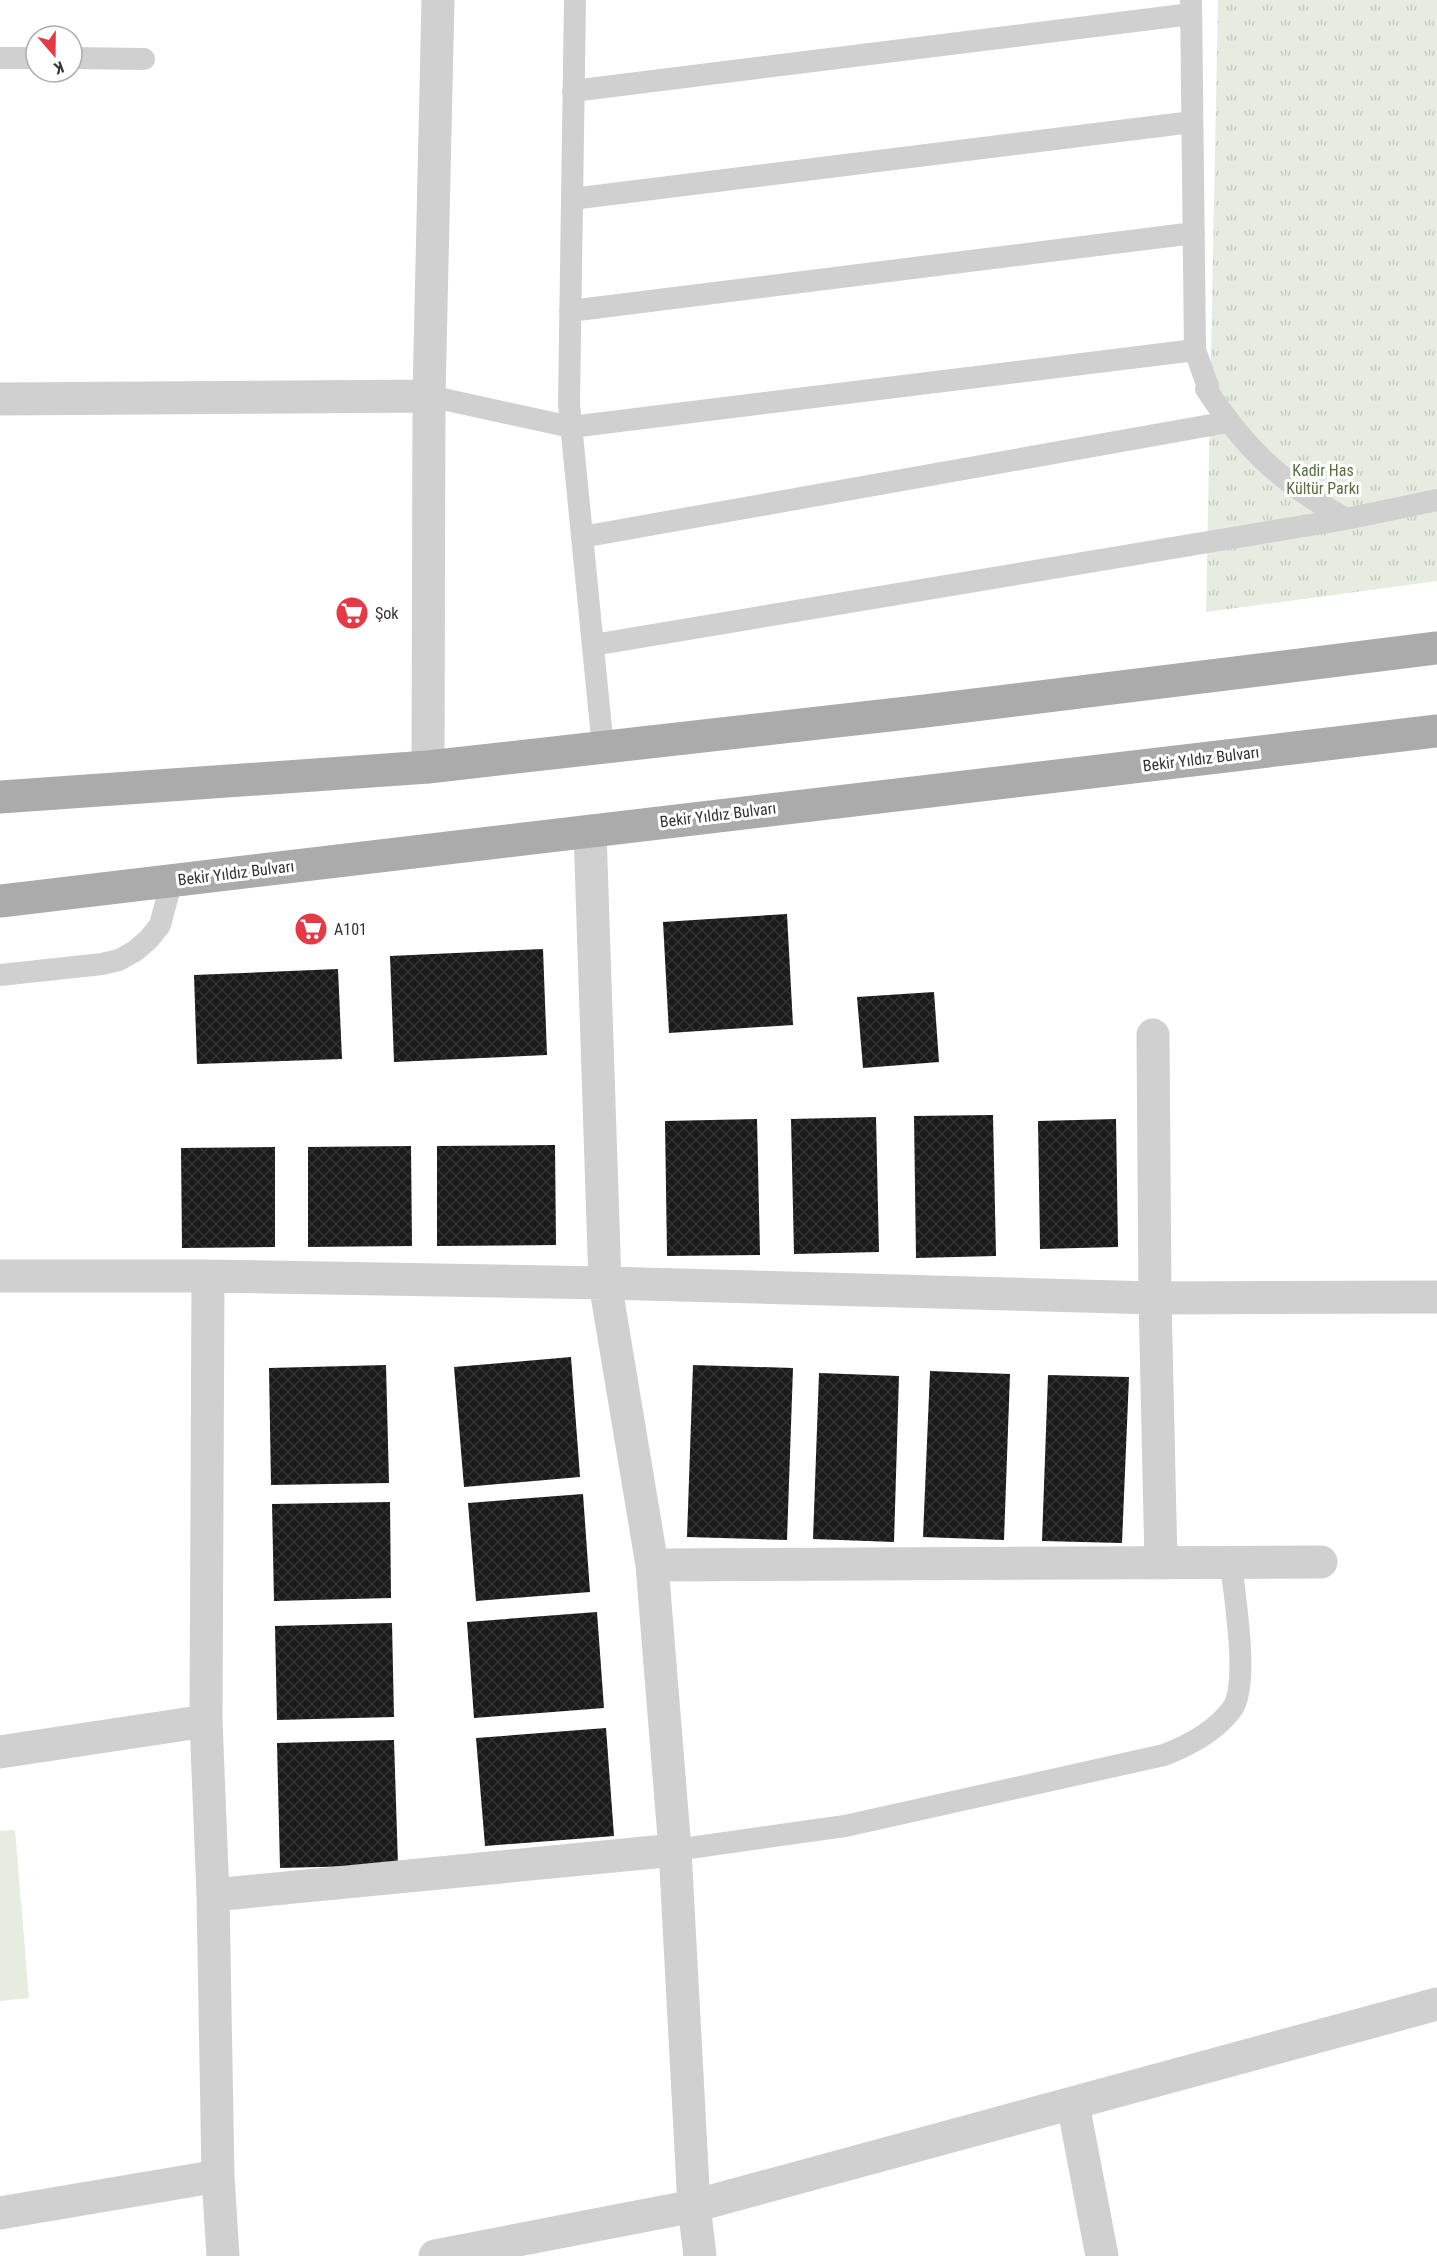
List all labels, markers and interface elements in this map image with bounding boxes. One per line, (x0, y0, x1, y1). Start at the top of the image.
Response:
north arrow (24, 24, 84, 84)
text: K (51, 57, 66, 78)
park label: Kadir Has Kültür Parkı (1286, 461, 1360, 498)
supermarket icon: Şok (334, 595, 370, 631)
place label: Şok (375, 604, 399, 623)
street label: Bekir Yıldız Bulvarı (1142, 742, 1260, 776)
street label: Bekir Yıldız Bulvarı (659, 798, 777, 832)
street label: Bekir Yıldız Bulvarı (177, 856, 295, 890)
supermarket icon: A101 (293, 911, 329, 947)
place label: A101 (334, 920, 367, 939)

